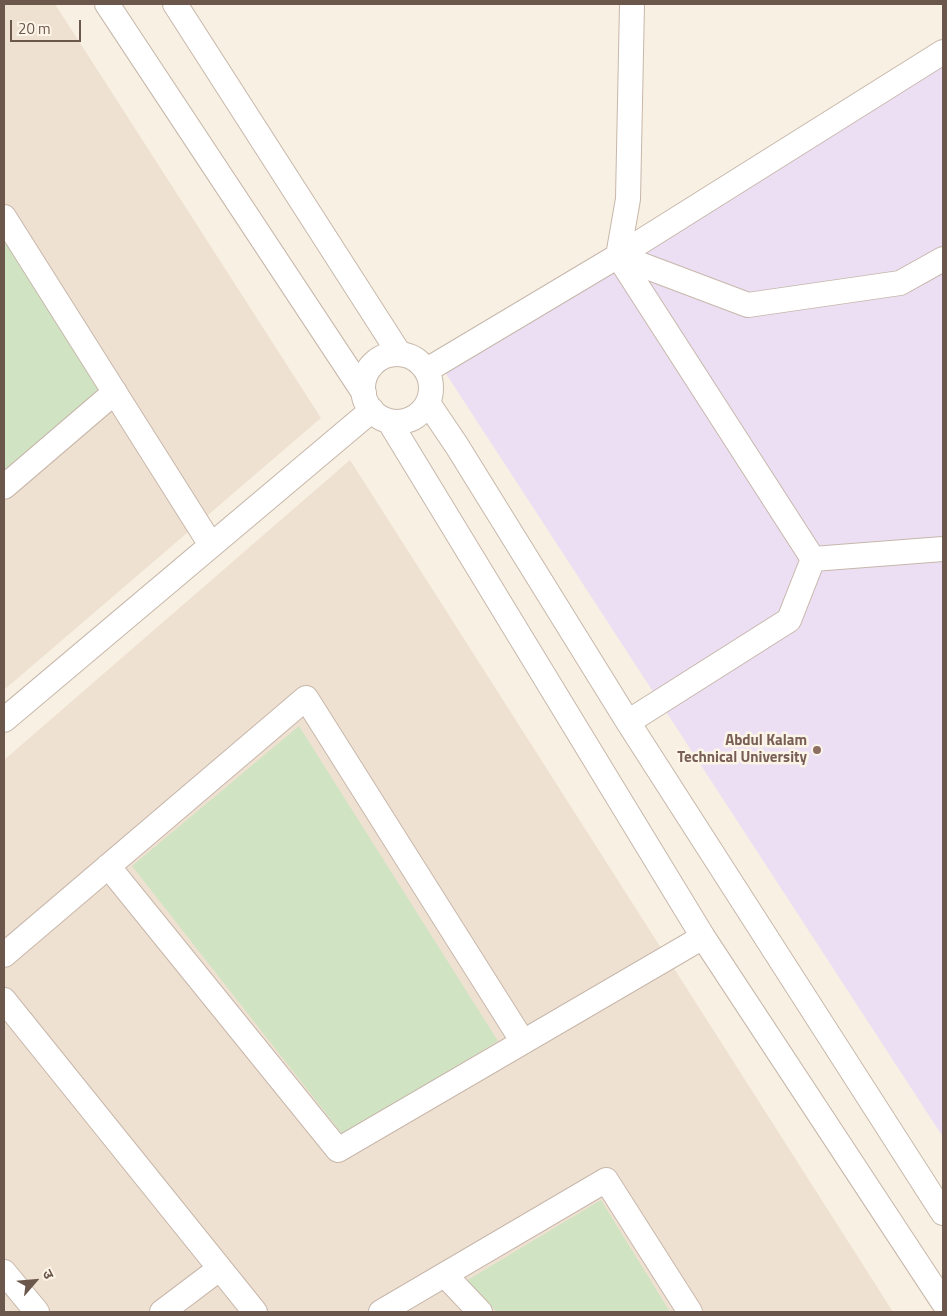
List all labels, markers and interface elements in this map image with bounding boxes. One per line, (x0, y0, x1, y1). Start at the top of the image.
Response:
scale bar (12, 10, 84, 42)
text: 20 m (18, 17, 51, 40)
place label: Abdul Kalam Technical University (677, 732, 807, 767)
marker: Abdul Kalam Technical University (811, 744, 823, 756)
north arrow (10, 1256, 60, 1306)
text: उ (38, 1266, 60, 1282)

